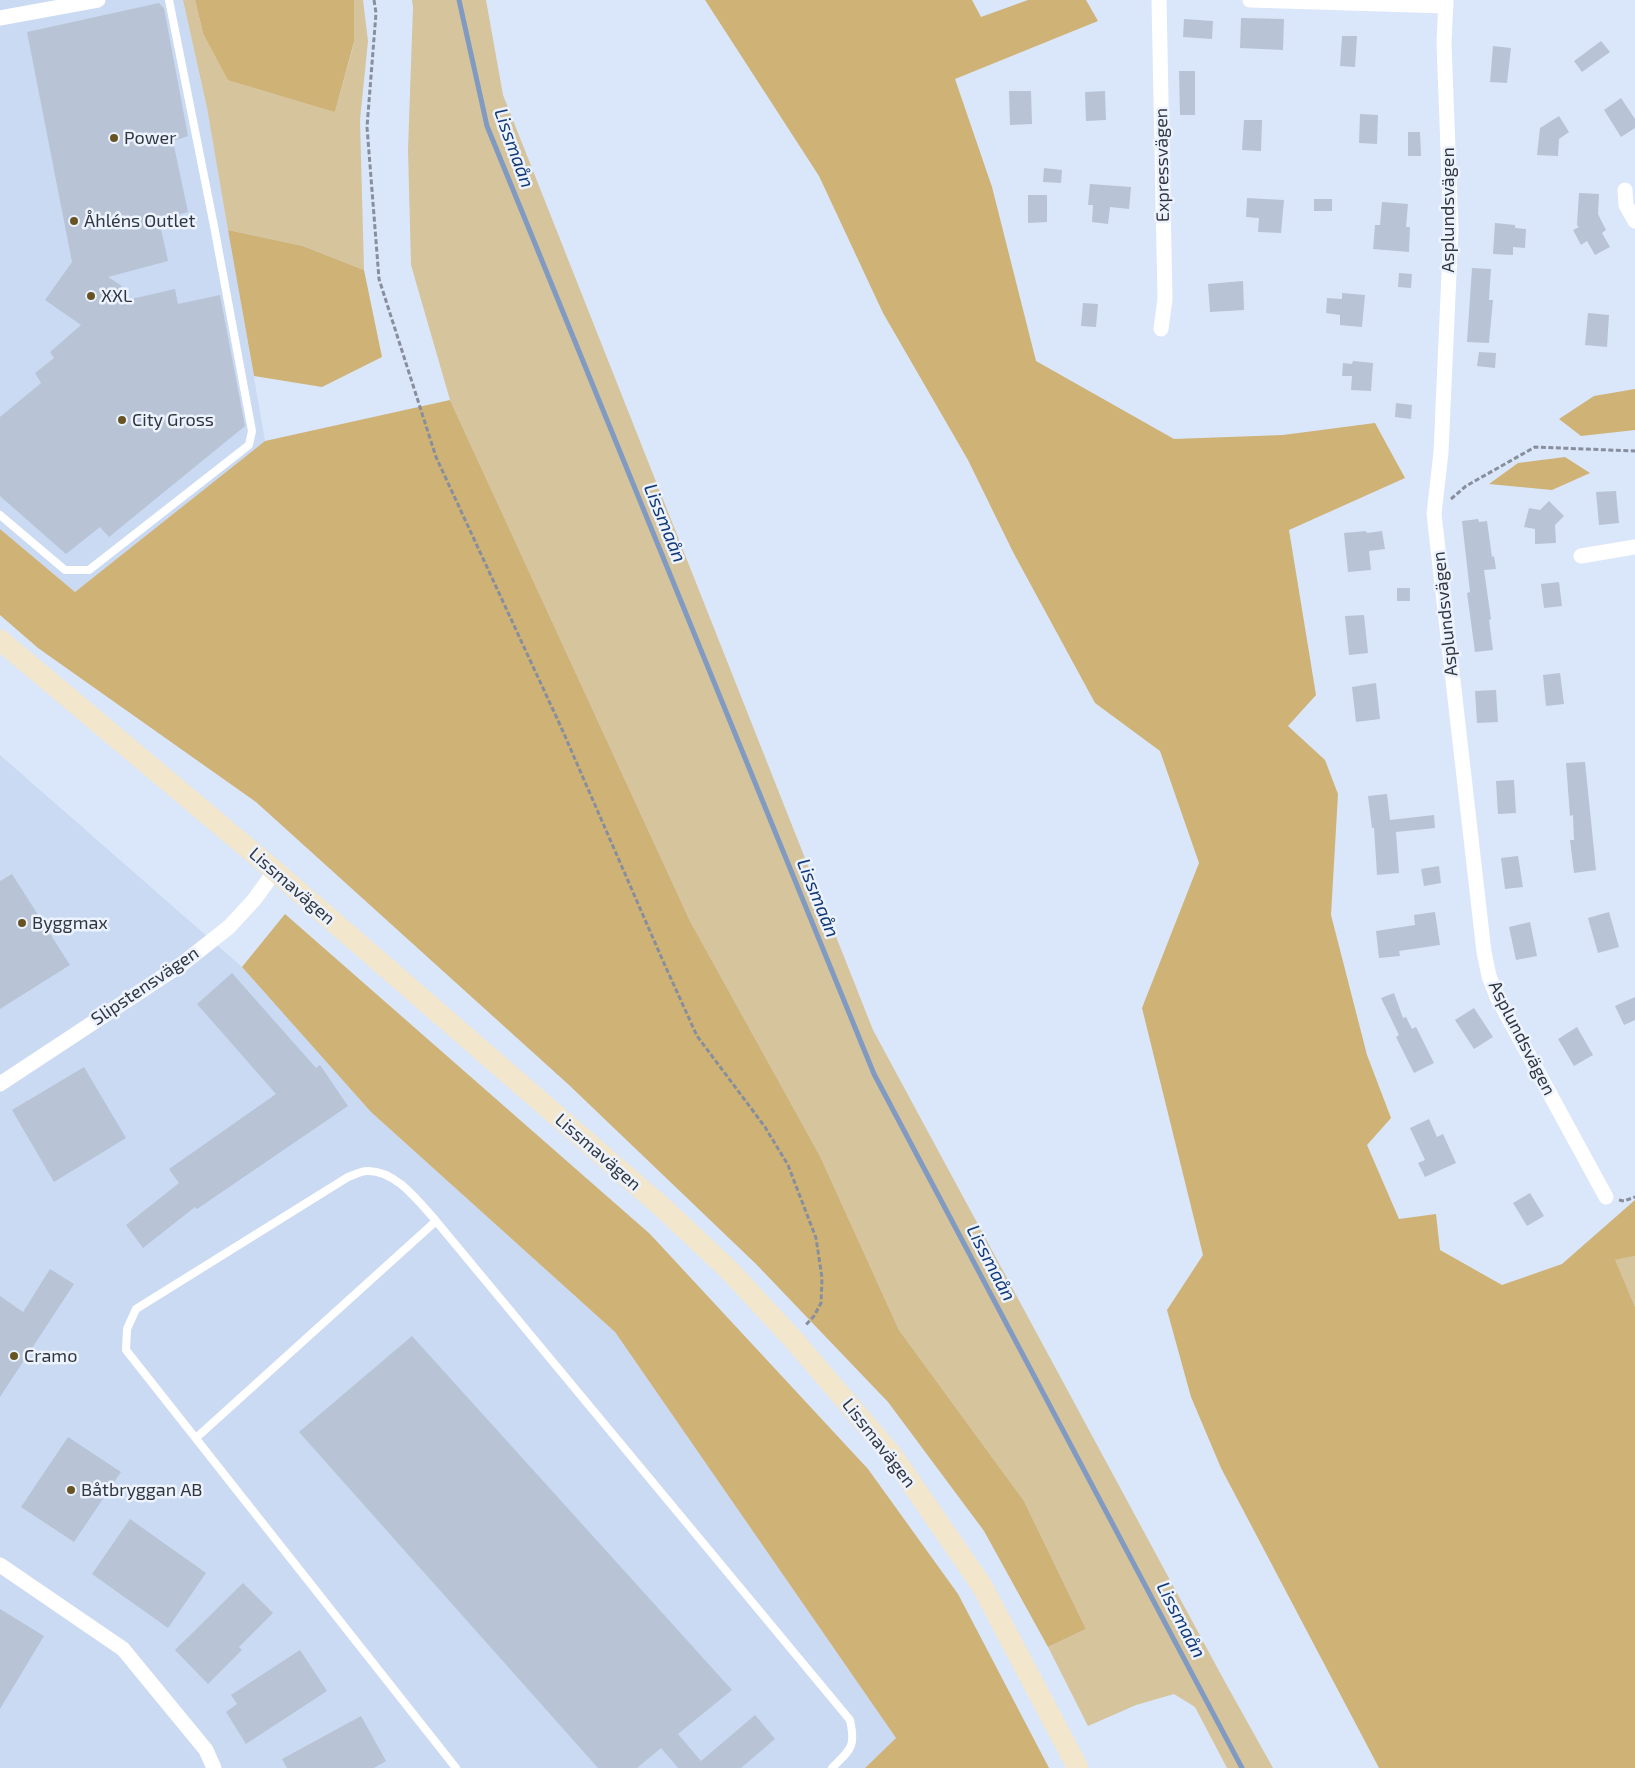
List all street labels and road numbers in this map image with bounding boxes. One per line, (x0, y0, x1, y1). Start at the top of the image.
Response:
street label: Expressvägen (1150, 108, 1174, 222)
street label: Asplundsvägen (1437, 147, 1459, 273)
street label: Asplundsvägen (1428, 550, 1462, 678)
street label: Lissmavägen (245, 843, 339, 929)
street label: Slipstensvägen (87, 942, 203, 1030)
street label: Asplundsvägen (1484, 977, 1560, 1099)
street label: Lissmavägen (551, 1109, 645, 1195)
street label: Lissmavägen (838, 1394, 920, 1492)

